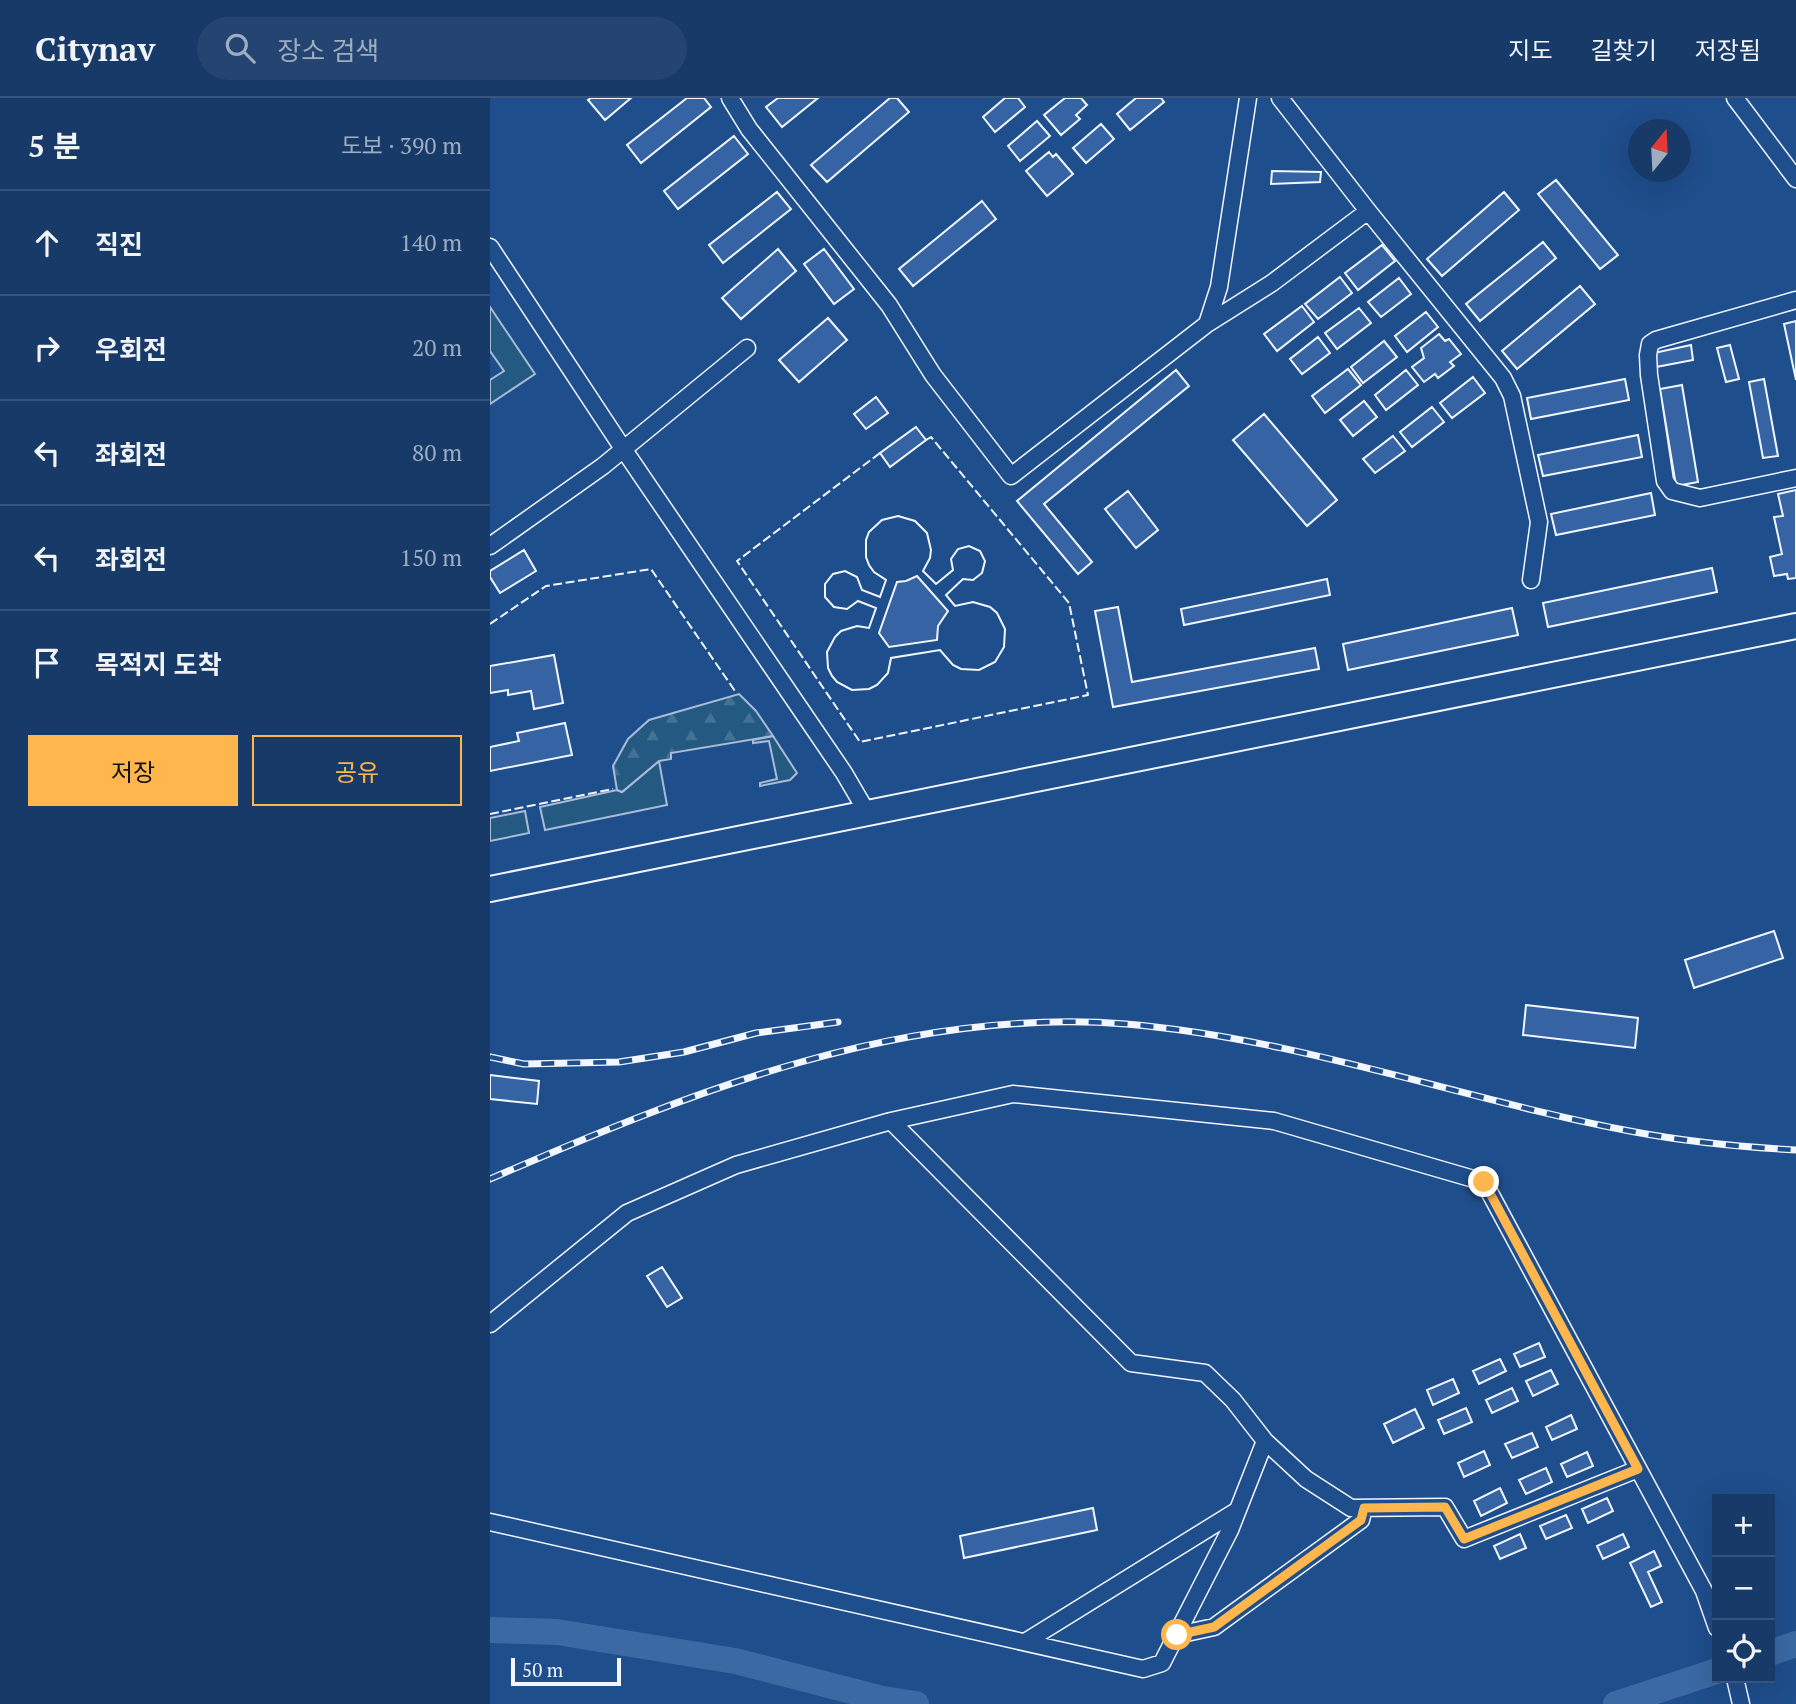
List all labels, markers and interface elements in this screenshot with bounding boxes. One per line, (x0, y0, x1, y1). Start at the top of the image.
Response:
search box (197, 17, 687, 80)
text: Citynav (35, 27, 155, 70)
icon: search (221, 29, 259, 67)
text: 장소 검색 (277, 33, 379, 67)
text: 지도 (1508, 34, 1553, 66)
text: 길찾기 (1591, 34, 1657, 66)
text: 저장됨 (1695, 34, 1761, 66)
north arrow (1628, 119, 1691, 182)
text: 5 분 (28, 126, 81, 166)
text: 도보 · 390 m (341, 130, 462, 161)
icon: ahead (28, 224, 66, 262)
text: 직진 (95, 227, 143, 261)
text: 140 m (400, 227, 462, 258)
icon: right (28, 329, 66, 367)
text: 우회전 (95, 332, 167, 366)
text: 20 m (412, 332, 462, 363)
icon: left (28, 434, 66, 472)
text: 좌회전 (95, 437, 167, 471)
text: 80 m (412, 437, 462, 468)
icon: left (28, 539, 66, 577)
text: 좌회전 (95, 542, 167, 576)
text: 150 m (400, 542, 462, 573)
icon: arrive (28, 644, 66, 682)
text: 목적지 도착 (95, 647, 222, 681)
button: 저장 (28, 735, 238, 806)
button: 공유 (252, 735, 462, 806)
route end (1468, 1166, 1499, 1197)
map controls (1712, 1494, 1775, 1683)
button: + (1712, 1494, 1775, 1557)
button: − (1712, 1557, 1775, 1620)
route start (1161, 1619, 1192, 1650)
button: locate (1712, 1620, 1775, 1683)
scale bar (511, 1655, 621, 1687)
text: 50 m (522, 1657, 563, 1682)

